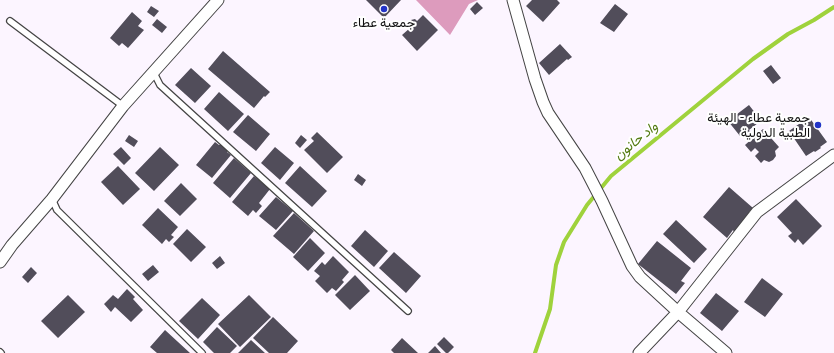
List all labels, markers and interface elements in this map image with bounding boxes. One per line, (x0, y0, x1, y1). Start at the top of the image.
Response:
marker: جمعية عطاء (379, 4, 389, 14)
place label: جمعية عطاء (353, 15, 415, 31)
place label: جمعية عطاء - الهيئة الطبية الدولية (707, 110, 810, 141)
water label: واد حانون (611, 118, 661, 164)
marker: جمعية عطاء - الهيئة الطبية الدولية (813, 120, 823, 130)

